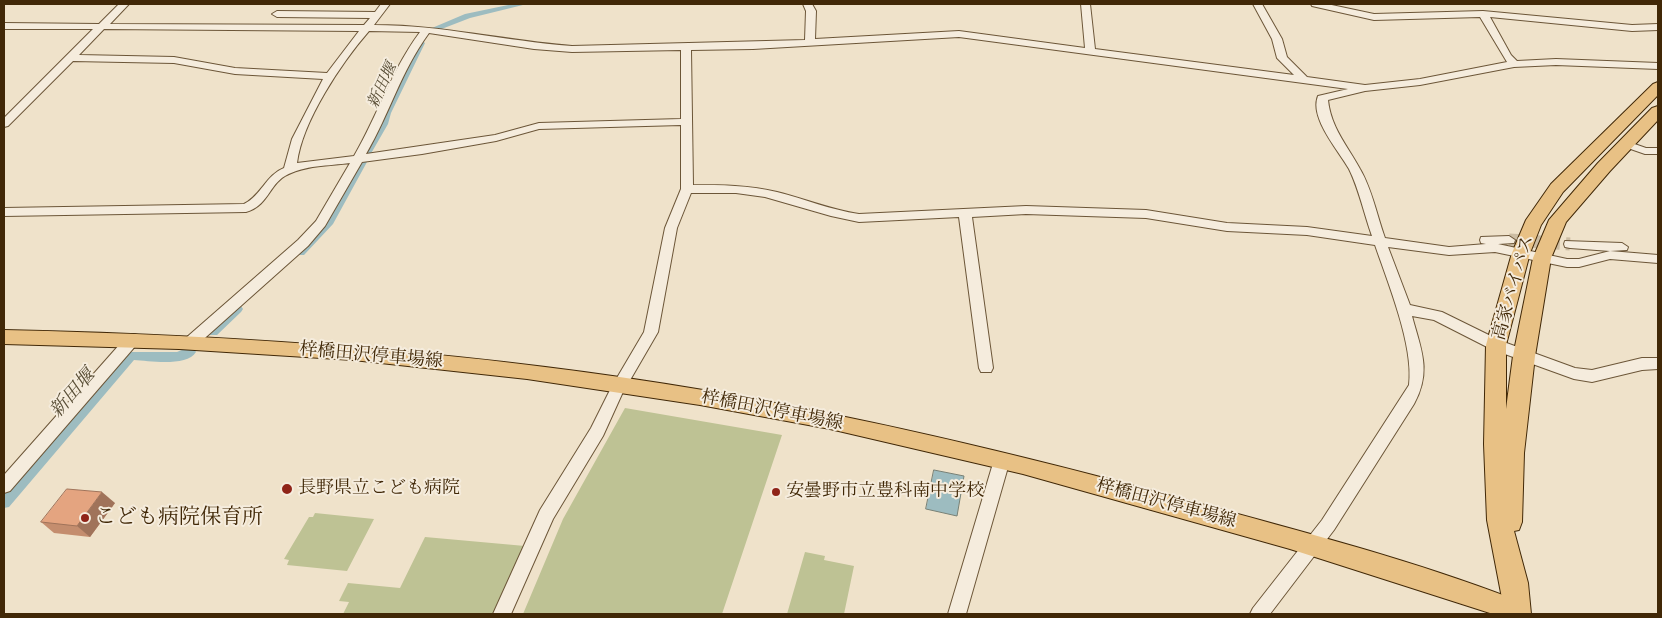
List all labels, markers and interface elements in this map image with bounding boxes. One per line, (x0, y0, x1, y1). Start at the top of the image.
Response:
water label: 新田堰 (364, 60, 402, 112)
street label: 高家バイパス (1489, 233, 1539, 343)
street label: 梓橋田沢停車場線 (298, 339, 444, 373)
water label: 新田堰 (46, 365, 100, 423)
street label: 梓橋田沢停車場線 (699, 387, 845, 435)
street label: 梓橋田沢停車場線 (1094, 475, 1238, 533)
place label: 長野県立こども病院 (298, 478, 460, 500)
place label: 安曇野市立豊科南中学校 (786, 481, 984, 503)
marker: 長野県立こども病院 (280, 482, 294, 496)
marker: 安曇野市立豊科南中学校 (770, 486, 782, 498)
place label: こども病院保育所 (95, 505, 263, 531)
marker: こども病院保育所 (79, 512, 91, 524)

